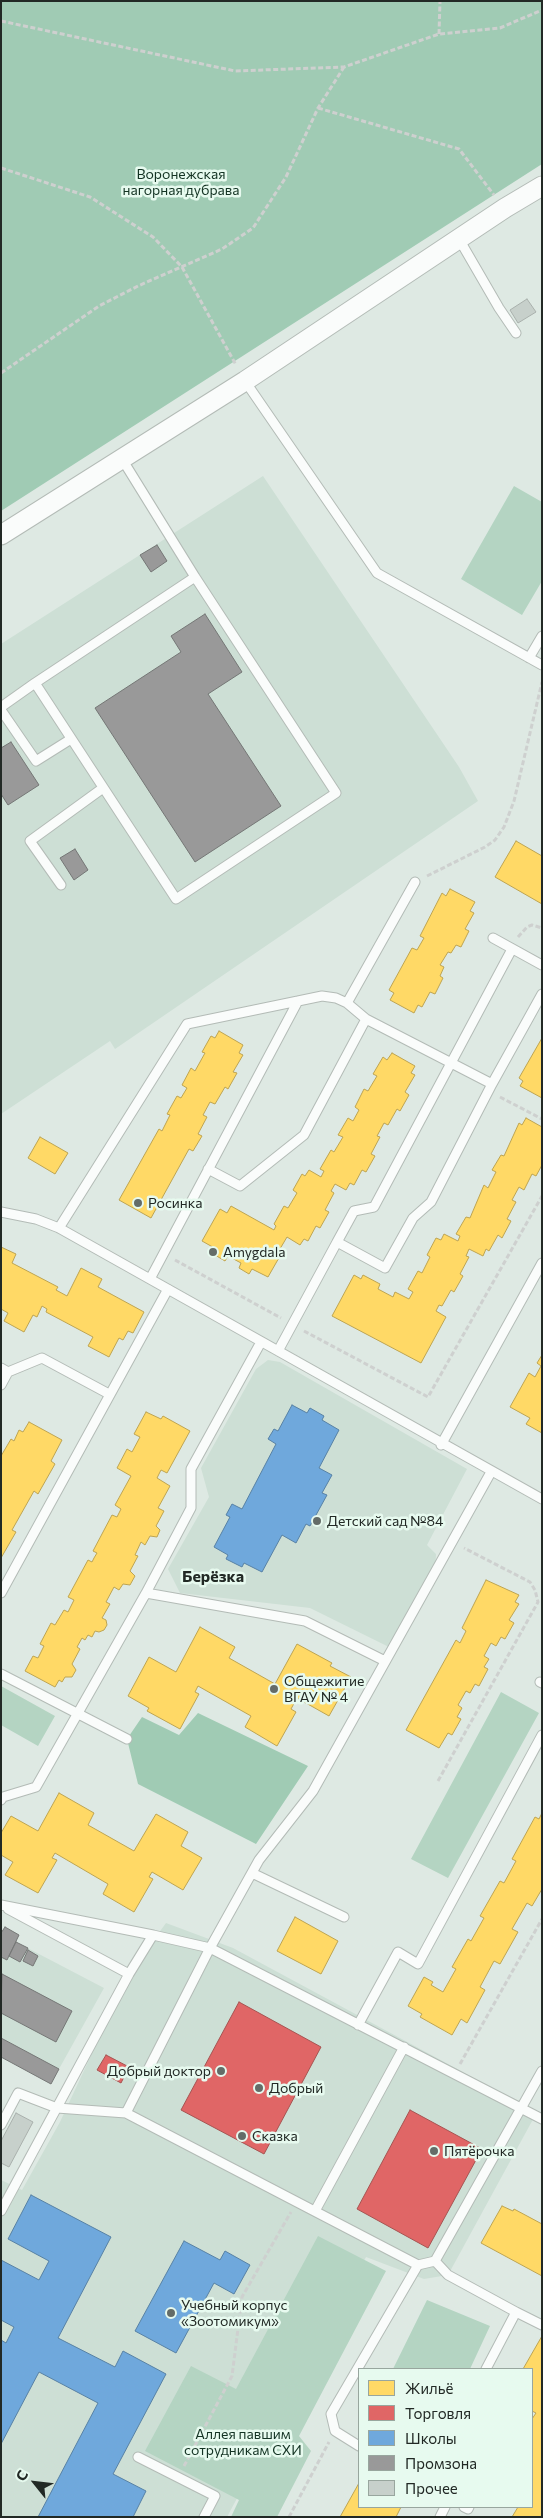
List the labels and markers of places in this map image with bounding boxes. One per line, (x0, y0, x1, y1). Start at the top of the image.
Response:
place label: Росинка (148, 1195, 203, 1211)
marker: Росинка (132, 1197, 144, 1209)
place label: Amygdala (223, 1244, 286, 1260)
marker: Amygdala (207, 1246, 219, 1258)
place label: Детский сад №84 (327, 1513, 443, 1529)
marker: Детский сад №84 (311, 1515, 323, 1527)
place label: Общежитие ВГАУ № 4 (284, 1673, 364, 1705)
marker: Общежитие ВГАУ № 4 (268, 1683, 280, 1695)
place label: Добрый доктор (107, 2063, 211, 2079)
marker: Добрый доктор (215, 2065, 227, 2077)
place label: Добрый (269, 2080, 323, 2096)
marker: Добрый (253, 2082, 265, 2094)
place label: Сказка (252, 2128, 298, 2144)
marker: Сказка (236, 2130, 248, 2142)
place label: Пятёрочка (444, 2143, 514, 2159)
marker: Пятёрочка (428, 2145, 440, 2157)
place label: Учебный корпус «Зоотомикум» (181, 2297, 287, 2330)
marker: Учебный корпус «Зоотомикум» (165, 2307, 177, 2319)

